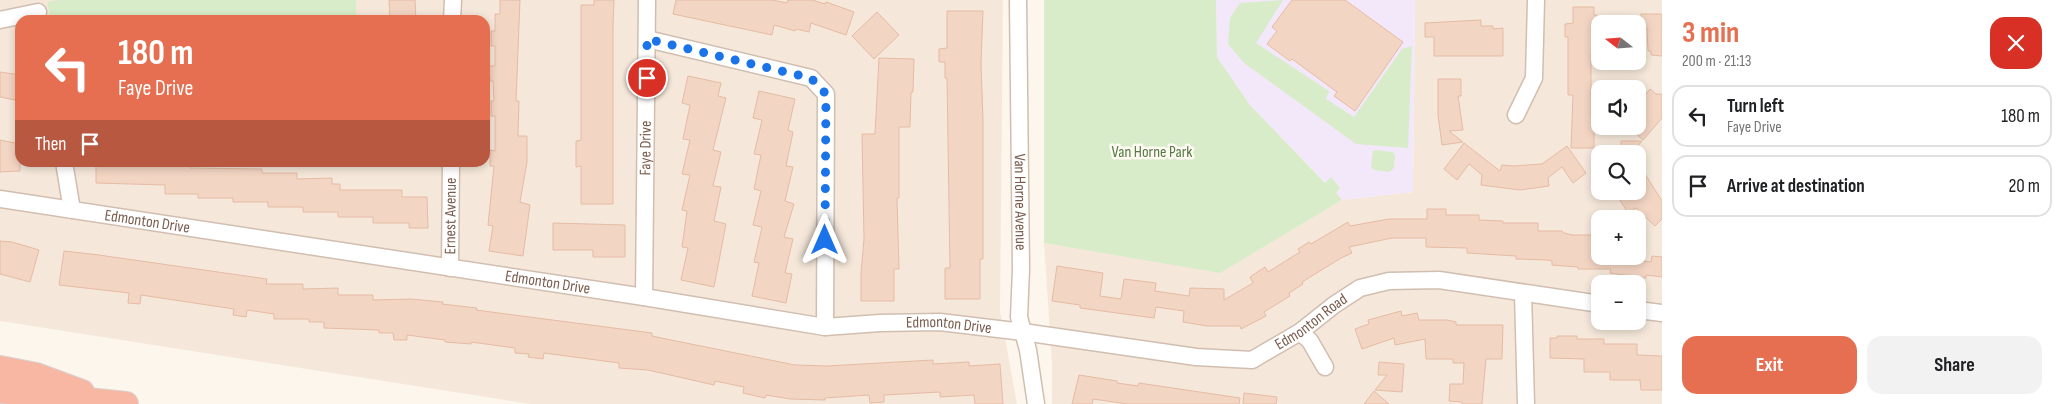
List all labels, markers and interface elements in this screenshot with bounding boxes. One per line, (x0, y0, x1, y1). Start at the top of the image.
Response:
north arrow (1591, 15, 1646, 70)
map controls (1591, 15, 1646, 330)
text: 3 min (1682, 15, 1739, 51)
button: close (1990, 17, 2042, 69)
text: 180 m (118, 32, 194, 75)
icon: left (35, 35, 100, 100)
text: 200 m · 21:13 (1682, 52, 1752, 71)
pin (626, 57, 668, 99)
icon: arrive (633, 64, 661, 92)
text: Faye Drive (118, 75, 193, 102)
button: sound (1591, 80, 1646, 135)
text: Turn left (1727, 95, 1784, 118)
icon: left (1684, 102, 1712, 130)
text: 180 m (2001, 105, 2040, 128)
text: Faye Drive (1727, 118, 1782, 137)
street label: Faye Drive (636, 120, 655, 176)
icon: arrive (76, 130, 104, 158)
text: Then (35, 133, 66, 156)
park label: Van Horne Park (1112, 143, 1192, 162)
button: search (1591, 145, 1646, 200)
street label: Van Horne Avenue (1010, 154, 1030, 250)
icon: arrive (1684, 172, 1712, 200)
text: Arrive at destination (1727, 175, 1865, 198)
text: 20 m (2008, 175, 2040, 198)
street label: Ernest Avenue (441, 177, 460, 255)
street label: Edmonton Drive (103, 206, 191, 237)
button: + (1591, 210, 1646, 265)
position arrow (798, 213, 850, 265)
street label: Edmonton Drive (504, 266, 592, 298)
button: − (1591, 275, 1646, 330)
street label: Edmonton Road (1272, 290, 1351, 354)
street label: Edmonton Drive (906, 312, 993, 338)
button: Exit (1682, 336, 1857, 394)
button: Share (1867, 336, 2042, 394)

